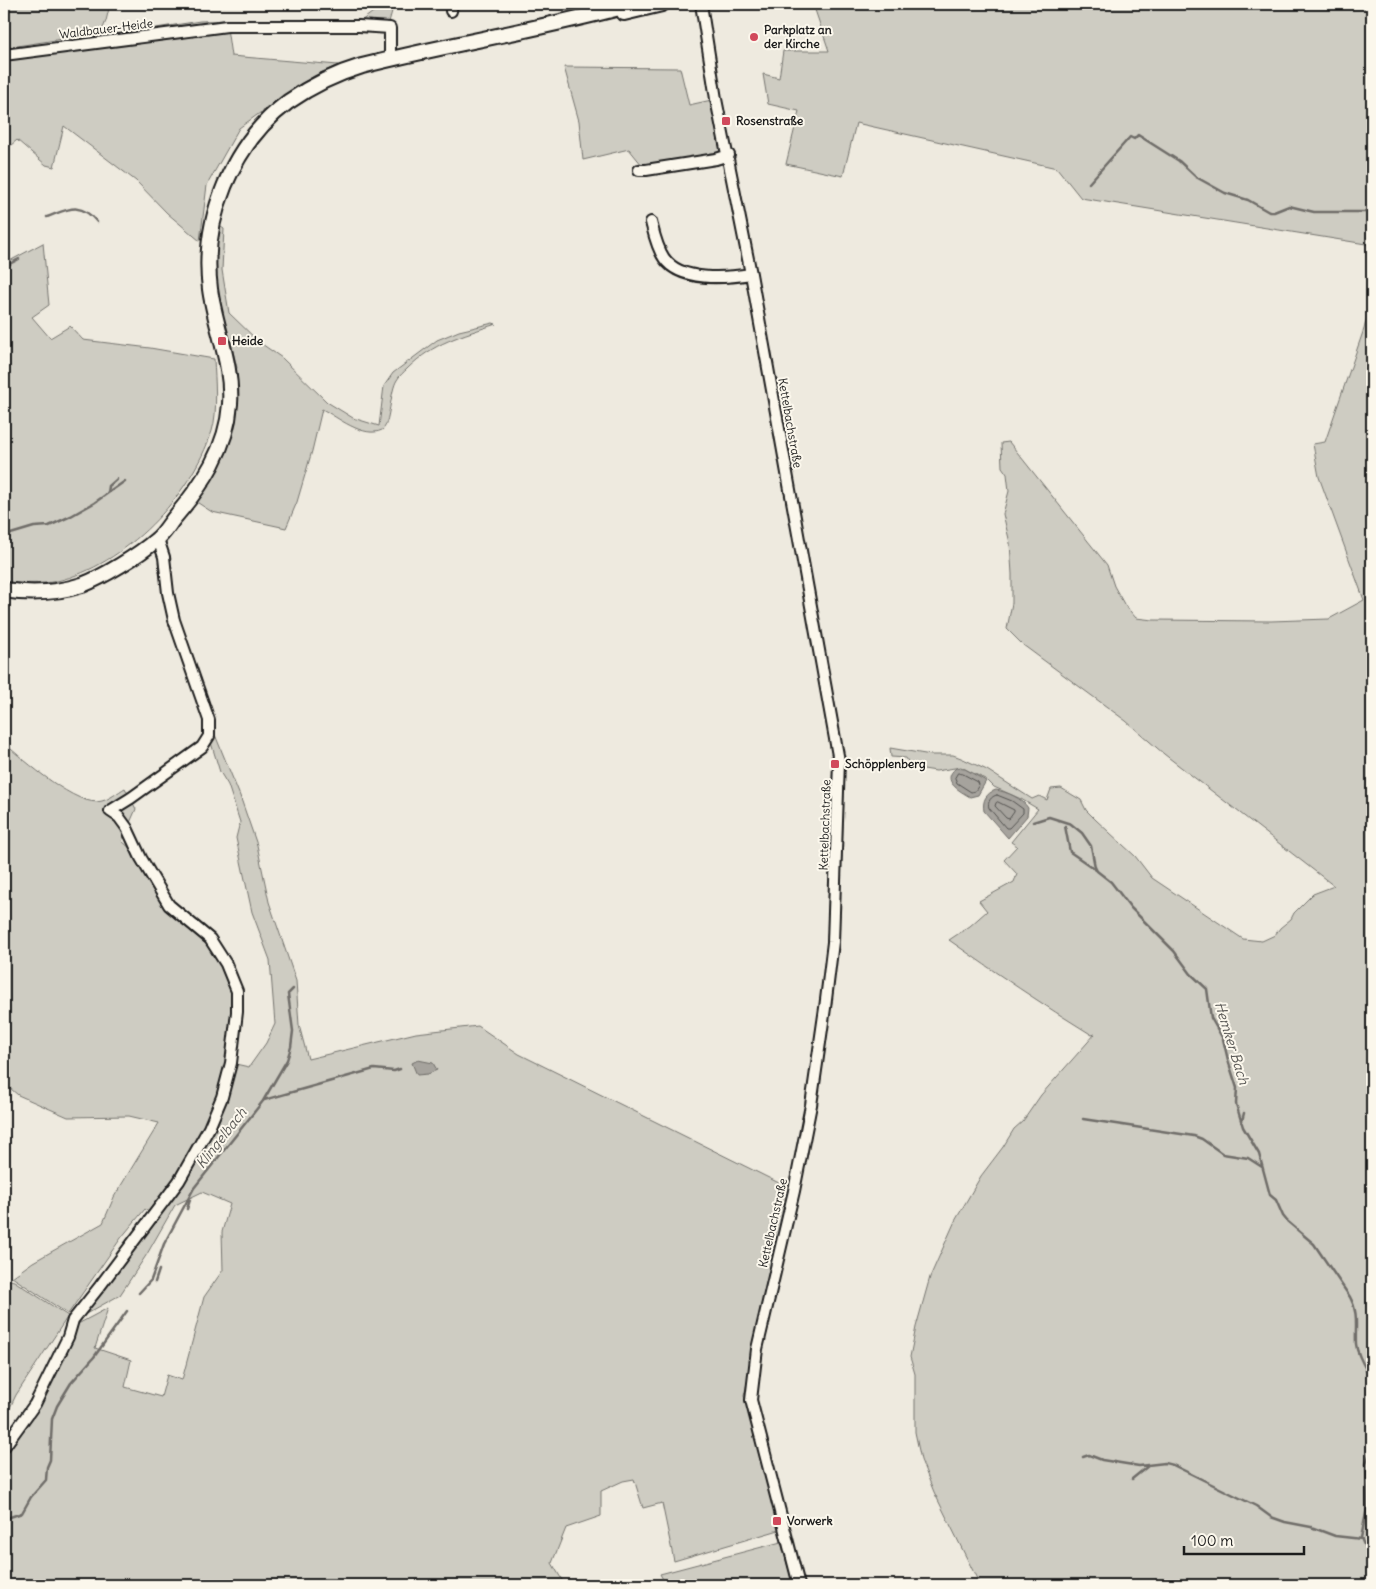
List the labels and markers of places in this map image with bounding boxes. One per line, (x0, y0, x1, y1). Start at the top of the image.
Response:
place label: Parkplatz an der Kirche (764, 22, 832, 51)
marker: Parkplatz an der Kirche (748, 31, 760, 43)
place label: Rosenstraße (736, 113, 804, 128)
marker: Rosenstraße (720, 115, 732, 127)
place label: Heide (232, 333, 264, 348)
marker: Heide (216, 335, 228, 347)
place label: Schöpplenberg (845, 756, 926, 772)
marker: Schöpplenberg (829, 758, 841, 770)
place label: Vorwerk (787, 1513, 833, 1528)
marker: Vorwerk (771, 1515, 783, 1527)

